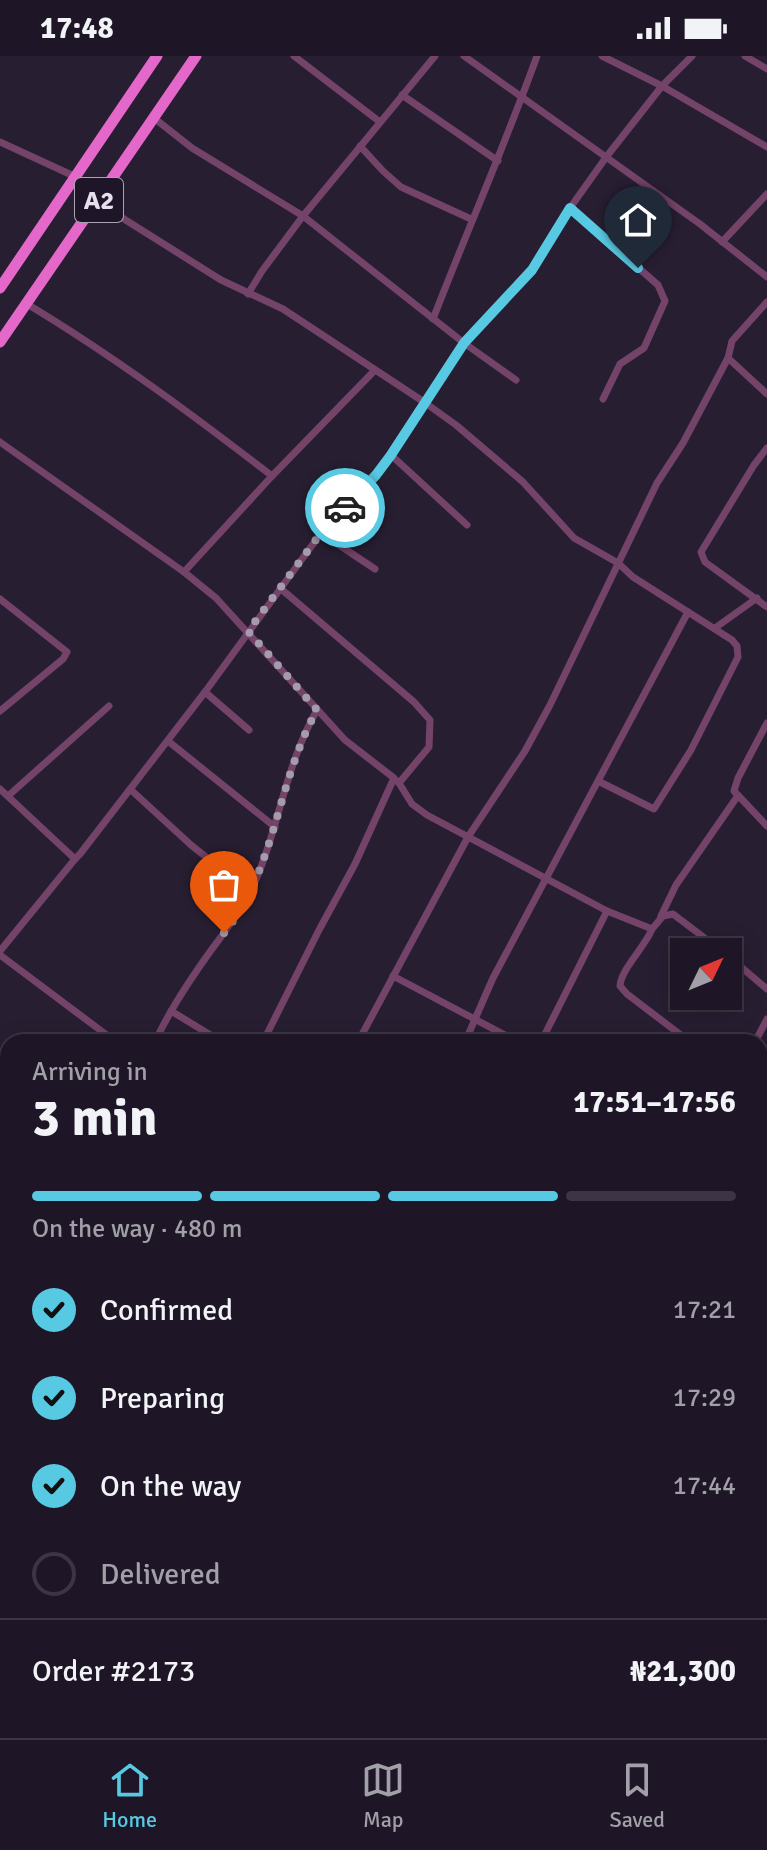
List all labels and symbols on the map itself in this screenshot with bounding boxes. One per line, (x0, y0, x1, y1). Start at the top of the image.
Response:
road number: A2 (75, 178, 123, 222)
pin (604, 186, 672, 268)
courier (305, 468, 385, 548)
pin (190, 851, 258, 933)
north arrow (670, 938, 742, 1010)

